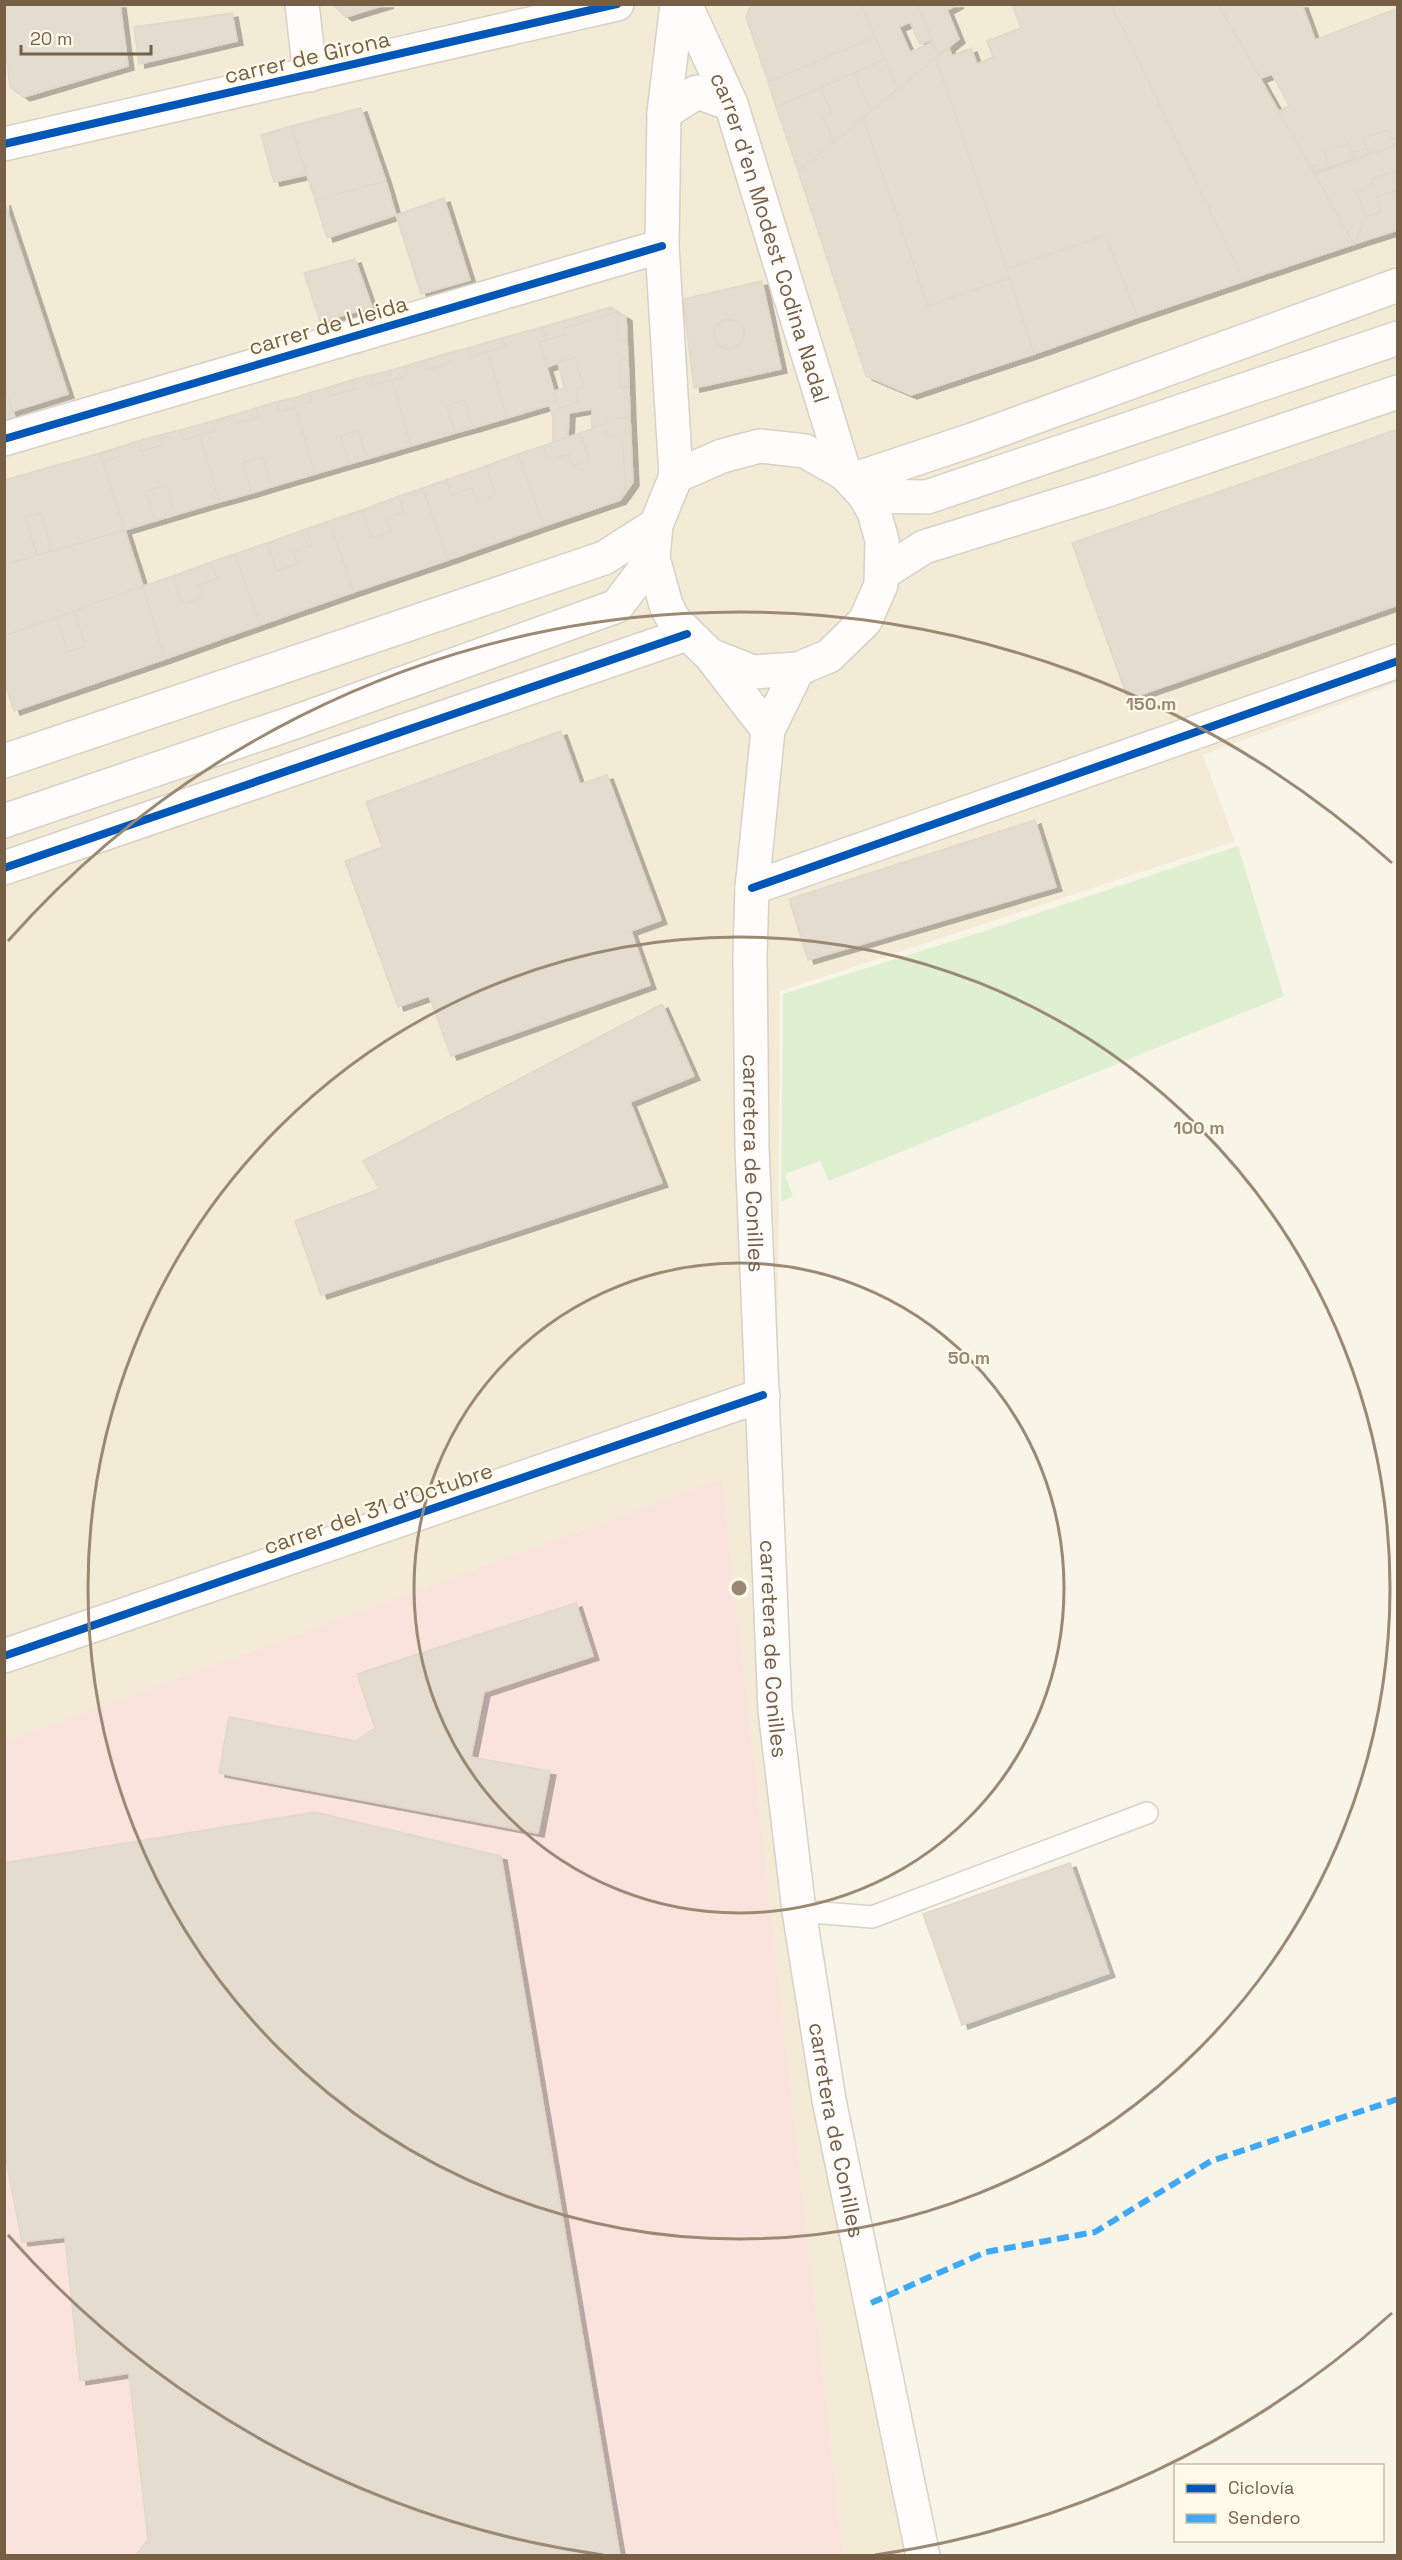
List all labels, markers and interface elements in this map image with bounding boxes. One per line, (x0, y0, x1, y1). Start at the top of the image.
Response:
scale bar (21, 18, 152, 56)
street label: carrer de Girona (221, 24, 393, 90)
text: 20 m (30, 27, 73, 50)
street label: carrer d'en Modest Codina Nadal (704, 67, 836, 406)
street label: carrer de Lleida (245, 289, 411, 361)
text: 150 m (1126, 692, 1176, 715)
street label: carretera de Conilles (737, 1054, 771, 1273)
text: 100 m (1173, 1116, 1225, 1139)
text: 50 m (948, 1346, 990, 1369)
street label: carrer del 31 d'Octubre (260, 1456, 496, 1560)
street label: carretera de Conilles (754, 1539, 795, 1759)
centre of rings (729, 1578, 749, 1598)
street label: carretera de Conilles (803, 2020, 871, 2240)
legend (1174, 2464, 1384, 2542)
text: Ciclovía (1228, 2476, 1294, 2499)
text: Sendero (1228, 2506, 1301, 2529)

